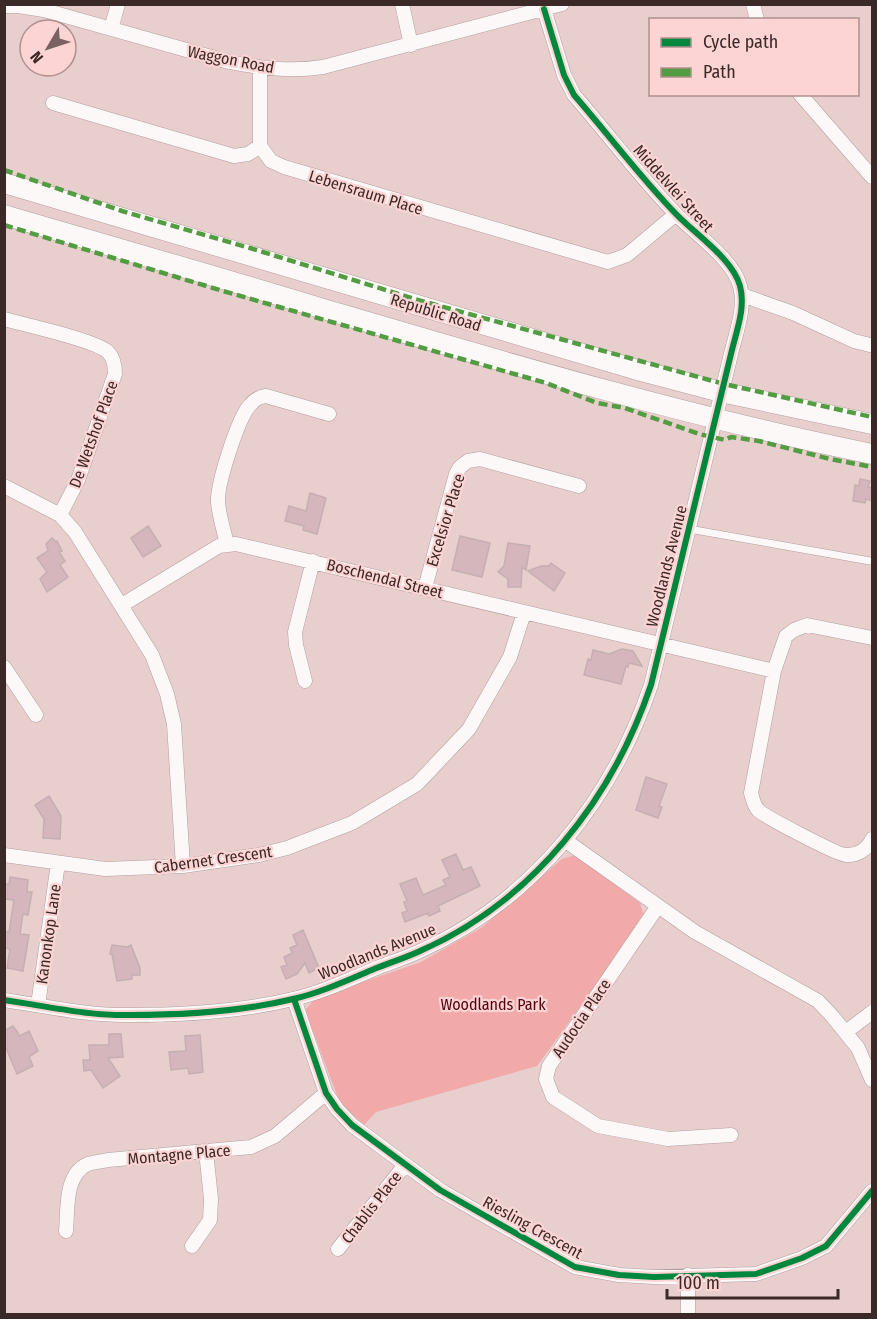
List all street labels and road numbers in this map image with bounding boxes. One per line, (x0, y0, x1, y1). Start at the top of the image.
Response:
street label: Waggon Road (186, 42, 276, 77)
street label: Middelvlei Street (629, 141, 718, 236)
street label: Lebensraum Place (306, 166, 425, 219)
street label: Republic Road (388, 290, 483, 335)
street label: De Wetshof Place (65, 378, 122, 490)
street label: Excelsior Place (422, 471, 469, 569)
street label: Woodlands Avenue (642, 503, 691, 629)
street label: Boschendal Street (325, 555, 446, 602)
street label: Cabernet Crescent (153, 842, 274, 877)
street label: Kanonkop Lane (32, 883, 65, 985)
street label: Woodlands Avenue (316, 919, 439, 984)
street label: Audocia Place (548, 975, 615, 1061)
street label: Montagne Place (127, 1141, 231, 1168)
street label: Chablis Place (337, 1167, 405, 1247)
street label: Riesling Crescent (479, 1192, 587, 1263)

